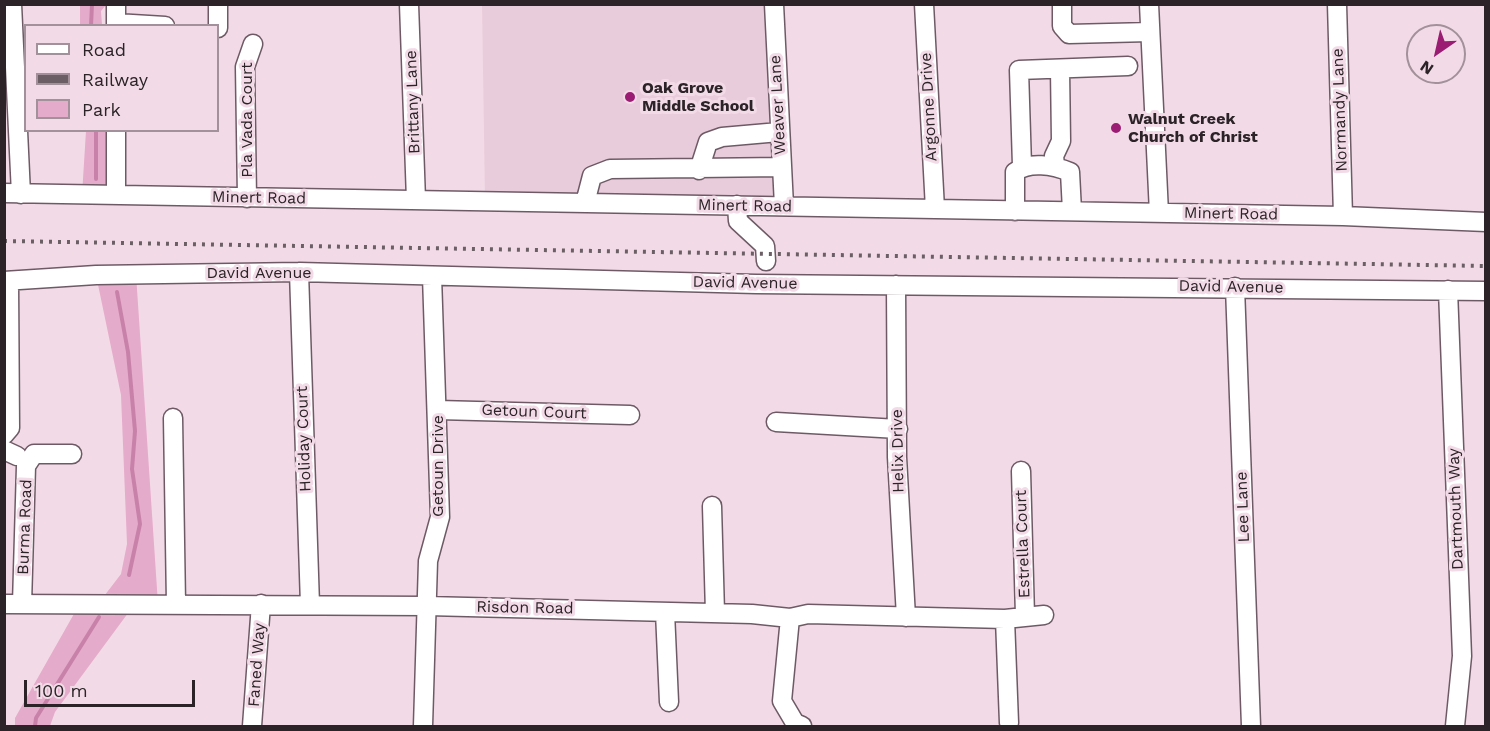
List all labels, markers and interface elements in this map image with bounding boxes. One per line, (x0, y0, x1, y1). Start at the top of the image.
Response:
legend (24, 24, 219, 132)
north arrow (1406, 24, 1466, 84)
text: Road (82, 39, 126, 60)
street label: Normandy Lane (1328, 48, 1352, 172)
street label: Brittany Lane (402, 50, 424, 154)
street label: Argonne Drive (917, 52, 941, 162)
street label: Weaver Lane (766, 54, 790, 156)
text: N (1417, 56, 1437, 79)
street label: Pla Vada Court (237, 62, 257, 178)
text: Railway (82, 69, 148, 90)
place label: Oak Grove Middle School (642, 78, 754, 116)
marker: Oak Grove Middle School (623, 90, 637, 104)
text: Park (82, 99, 121, 120)
place label: Walnut Creek Church of Christ (1128, 109, 1258, 147)
marker: Walnut Creek Church of Christ (1109, 121, 1123, 135)
street label: Minert Road (212, 188, 306, 208)
street label: Minert Road (698, 196, 792, 216)
street label: Minert Road (1184, 204, 1278, 224)
street label: David Avenue (207, 263, 311, 283)
street label: David Avenue (692, 272, 798, 294)
street label: David Avenue (1178, 276, 1284, 298)
street label: Holiday Court (293, 386, 315, 492)
street label: Getoun Court (481, 401, 587, 423)
street label: Helix Drive (888, 409, 908, 493)
street label: Getoun Drive (428, 415, 448, 517)
street label: Dartmouth Way (1444, 448, 1468, 570)
street label: Lee Lane (1232, 471, 1254, 543)
street label: Burma Road (14, 479, 36, 575)
street label: Estrella Court (1012, 490, 1034, 598)
street label: Risdon Road (476, 598, 574, 618)
street label: Faned Way (244, 622, 270, 708)
scale bar (27, 668, 198, 706)
text: 100 m (35, 680, 88, 701)

